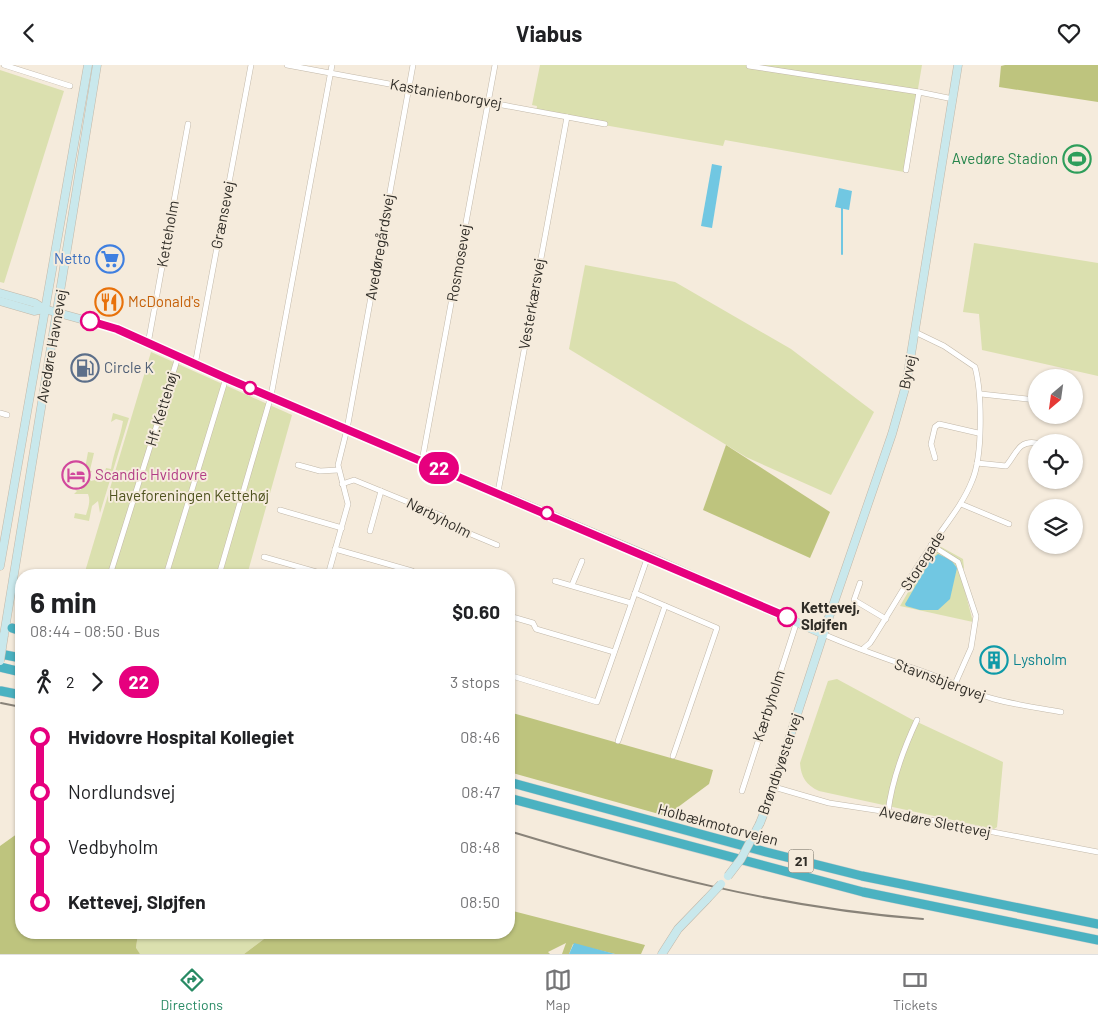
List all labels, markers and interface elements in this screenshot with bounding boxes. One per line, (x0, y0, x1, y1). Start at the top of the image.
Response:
icon: back (15, 19, 43, 47)
icon: heart (1055, 19, 1083, 47)
text: Viabus (516, 20, 582, 46)
street label: Kastanienborgvej (389, 74, 504, 112)
sports icon: Avedøre Stadion (1062, 144, 1092, 174)
place label: Avedøre Stadion (952, 149, 1058, 167)
street label: Grænsevej (207, 179, 237, 250)
street label: Avedøregårdsvej (361, 192, 397, 301)
street label: Ketteholm (152, 199, 182, 269)
street label: Rosmosevej (442, 223, 474, 303)
supermarket icon: Netto (95, 244, 125, 274)
place label: Netto (54, 249, 91, 267)
street label: Vesterkærsvej (514, 257, 548, 351)
restaurant icon: McDonald's (94, 287, 124, 317)
street label: Avedøre Havnevej (32, 288, 70, 404)
place label: McDonald's (128, 292, 200, 310)
unlabelled marker (80, 311, 100, 331)
fuel station icon: Circle K (70, 353, 100, 383)
street label: Byvej (895, 353, 919, 391)
place label: Circle K (104, 358, 154, 376)
street label: Hf. Kettehøj (141, 369, 181, 448)
north arrow (1028, 369, 1082, 424)
map controls (1028, 369, 1083, 554)
unlabelled marker (243, 381, 257, 395)
button: locate (1028, 434, 1083, 489)
line badge: 22 (416, 452, 462, 484)
text: 22 (429, 457, 449, 479)
hotel icon: Scandic Hvidovre (61, 460, 91, 490)
place label: Scandic Hvidovre (95, 465, 207, 483)
park label: Haveforeningen Kettehøj (109, 486, 269, 504)
street label: Nørbyholm (404, 493, 475, 541)
button: layers (1028, 499, 1083, 554)
unlabelled marker (540, 506, 554, 520)
street label: Storegade (896, 527, 948, 594)
text: 6 min (30, 585, 96, 619)
place label: Kettevej, Sløjfen (801, 598, 860, 633)
text: $0.60 (452, 600, 500, 623)
marker: Kettevej, Sløjfen (777, 607, 797, 627)
text: 08:44 – 08:50 · Bus (30, 621, 160, 640)
building icon: Lysholm (979, 645, 1009, 675)
place label: Lysholm (1013, 650, 1067, 668)
street label: Stavnsbjergvej (892, 654, 988, 704)
icon: walk (30, 668, 58, 696)
icon: forward (83, 668, 111, 696)
street label: Kærbyholm (748, 668, 788, 744)
text: 22 (129, 671, 149, 693)
text: 2 (66, 672, 75, 691)
text: 3 stops (450, 672, 500, 691)
street label: Brøndbyøstervej (753, 710, 805, 817)
text: Hvidovre Hospital Kollegiet (68, 725, 294, 748)
text: 08:46 (460, 727, 500, 746)
text: Nordlundsvej (68, 780, 175, 803)
text: 08:47 (461, 782, 500, 801)
street label: Holbækmotorvejen (656, 799, 780, 849)
street label: Avedøre Slettevej (878, 801, 992, 841)
text: Vedbyholm (68, 835, 158, 858)
text: 08:48 (460, 837, 500, 856)
road number: 21 (788, 849, 814, 873)
text: Kettevej, Sløjfen (68, 890, 206, 913)
text: 08:50 (460, 892, 500, 911)
tab: Directions (160, 966, 223, 1013)
tab: Map (544, 966, 572, 1013)
tab: Tickets (893, 966, 938, 1013)

